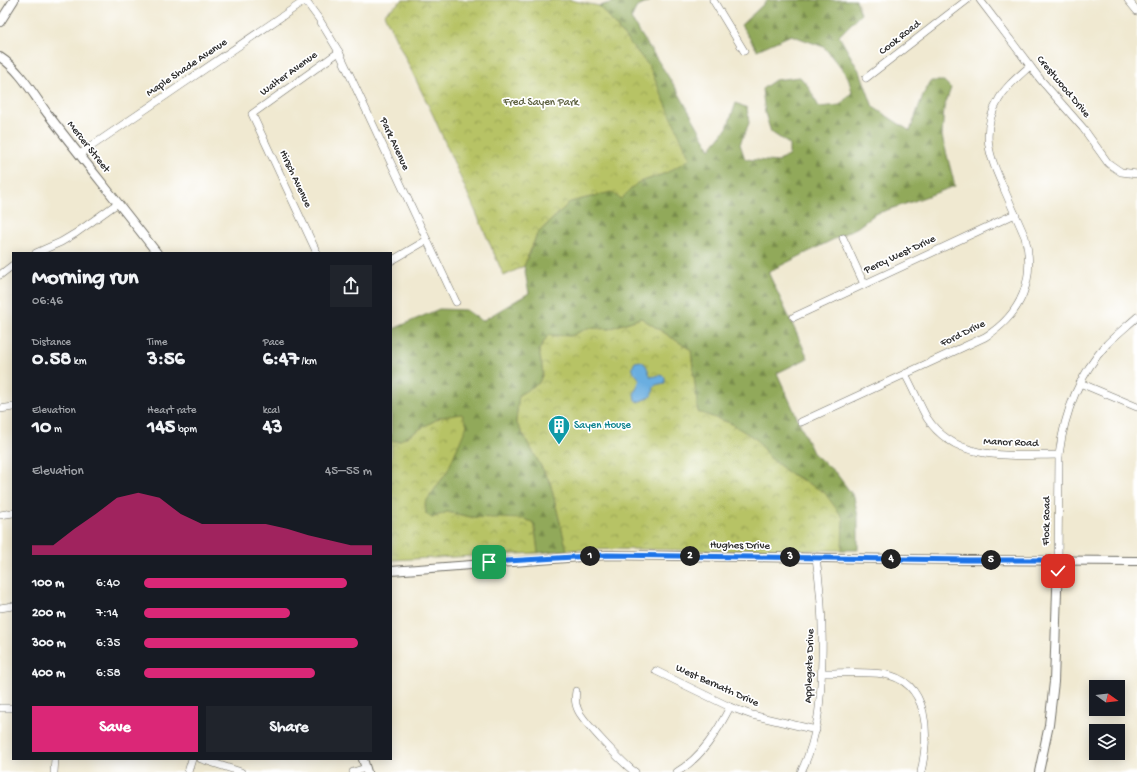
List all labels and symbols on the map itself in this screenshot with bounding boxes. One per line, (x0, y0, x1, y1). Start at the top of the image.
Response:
street label: Cook Road (877, 17, 924, 58)
street label: Maple Shade Avenue (144, 36, 230, 99)
street label: Walter Avenue (258, 49, 320, 99)
street label: Crestwood Drive (1034, 54, 1093, 121)
park label: Fred Sayen Park (502, 97, 580, 109)
street label: Park Avenue (376, 115, 412, 172)
street label: Mercer Street (64, 119, 113, 176)
street label: Hirsch Avenue (276, 148, 314, 210)
street label: Percy West Drive (861, 233, 938, 277)
street label: Ford Drive (938, 318, 988, 350)
building icon: Sayen House (546, 413, 572, 446)
place label: Sayen House (574, 420, 631, 432)
street label: Manor Road (983, 436, 1040, 450)
street label: Flock Road (1041, 495, 1053, 547)
street label: Hughes Drive (710, 539, 770, 553)
pin (472, 545, 506, 579)
pin: 1 (580, 546, 600, 566)
pin: 2 (680, 546, 700, 566)
pin: 3 (780, 547, 800, 567)
pin: 4 (881, 549, 901, 569)
pin: 5 (981, 550, 1001, 570)
pin (1041, 554, 1075, 588)
street label: Applegate Drive (803, 628, 817, 703)
street label: West Bernath Drive (674, 662, 761, 710)
north arrow (1089, 680, 1125, 716)

